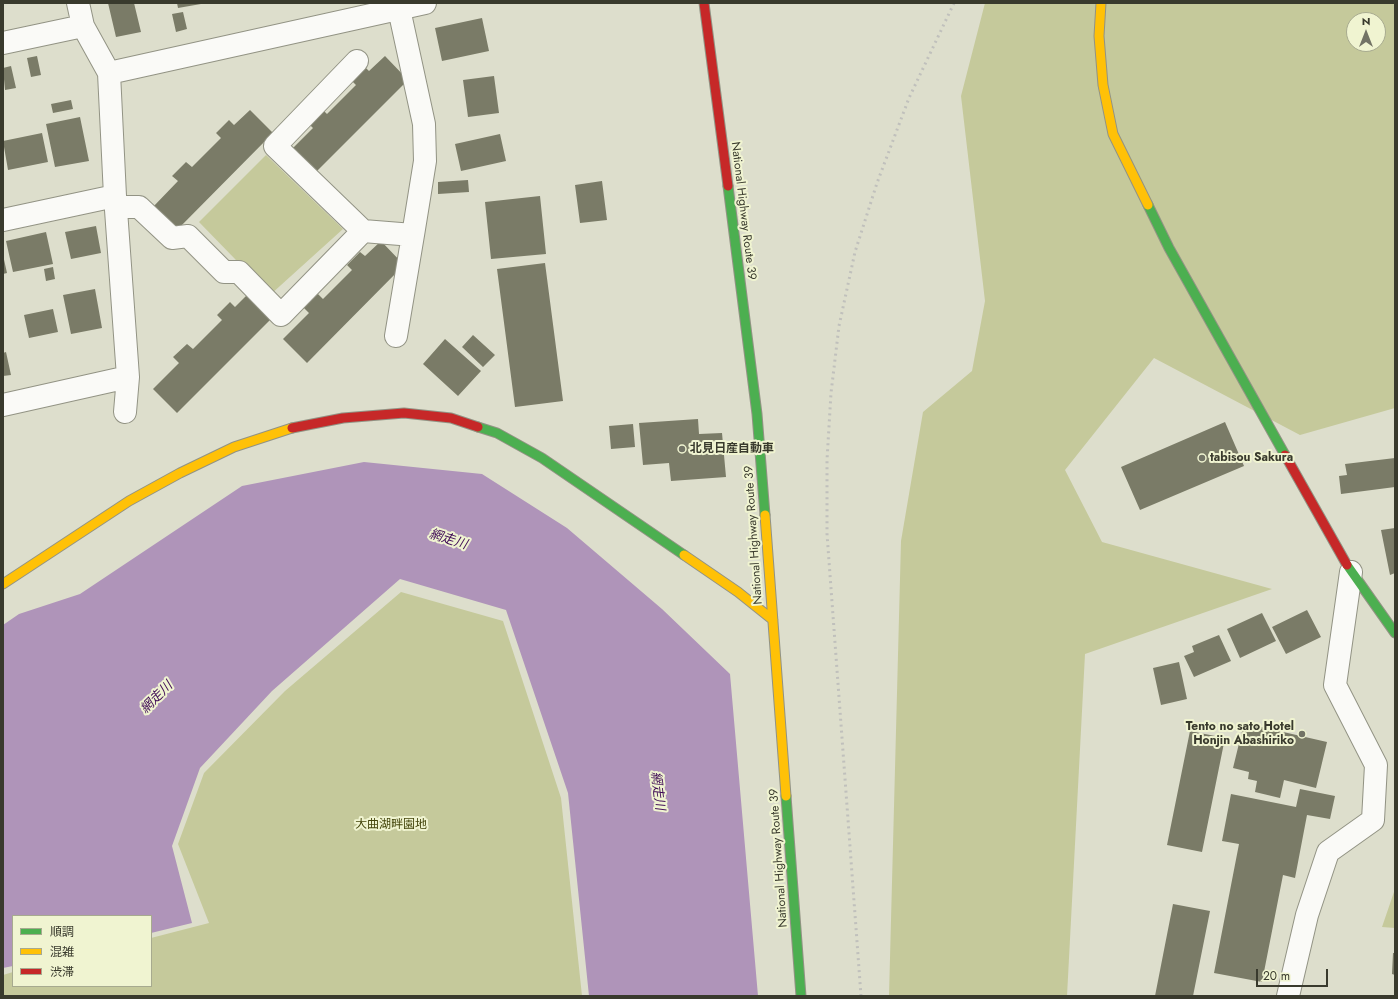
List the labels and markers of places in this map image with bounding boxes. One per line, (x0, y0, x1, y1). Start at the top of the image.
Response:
place label: 北見日産自動車 (690, 442, 774, 456)
marker: 北見日産自動車 (677, 444, 687, 454)
place label: tabisou Sakura (1210, 451, 1293, 465)
marker: tabisou Sakura (1197, 453, 1207, 463)
place label: Tento no sato Hotel Honjin Abashiriko (1186, 720, 1294, 748)
marker: Tento no sato Hotel Honjin Abashiriko (1297, 729, 1307, 739)

